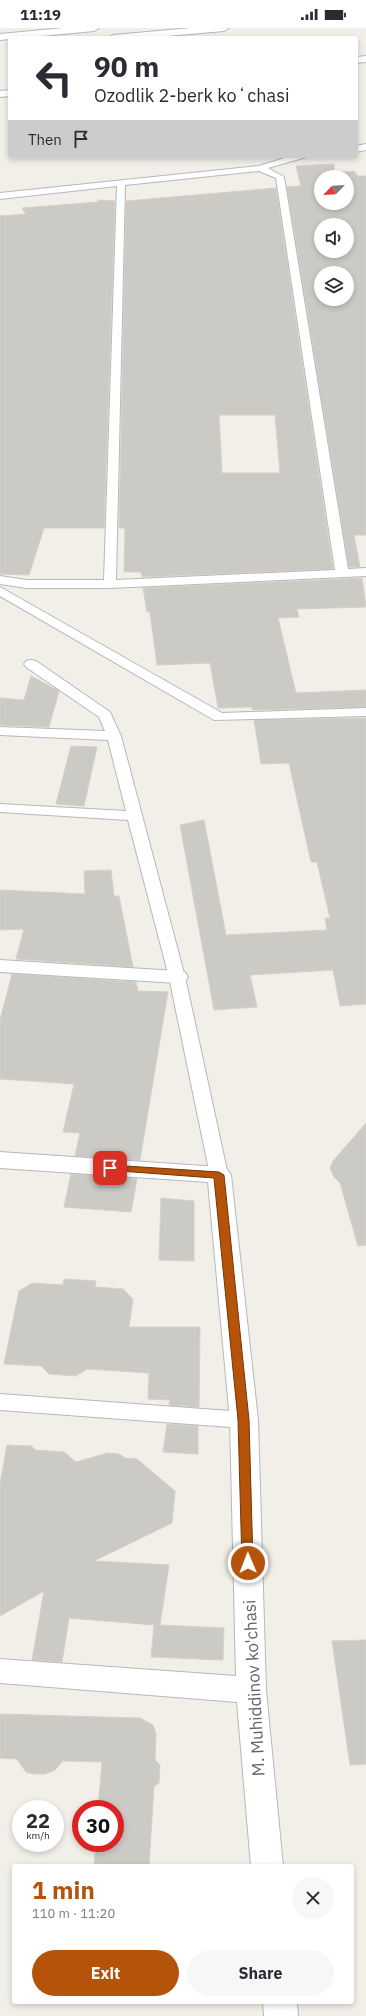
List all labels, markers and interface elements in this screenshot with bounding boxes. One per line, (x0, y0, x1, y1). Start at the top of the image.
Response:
text: 11:19 (20, 5, 61, 24)
text: 90 m (94, 48, 159, 85)
icon: left (28, 52, 80, 104)
text: Ozodlik 2-berk koʻchasi (94, 84, 289, 107)
icon: arrive (70, 128, 92, 150)
text: Then (28, 130, 62, 149)
north arrow (314, 170, 354, 210)
map controls (314, 170, 354, 306)
button: sound (314, 218, 354, 258)
button: layers (314, 266, 354, 306)
pin (93, 1151, 127, 1185)
icon: arrive (99, 1157, 121, 1179)
position arrow (227, 1542, 269, 1584)
street label: M. Muhiddinov ko'chasi (238, 1599, 270, 1777)
speed limit sign: 30 (72, 1800, 124, 1852)
text: 22 (26, 1807, 50, 1834)
text: km/h (26, 1829, 50, 1842)
text: 1 min (32, 1874, 95, 1906)
button: close (292, 1877, 334, 1919)
text: 110 m · 11:20 (32, 1905, 115, 1922)
button: Exit (32, 1950, 179, 1996)
button: Share (187, 1950, 334, 1996)

